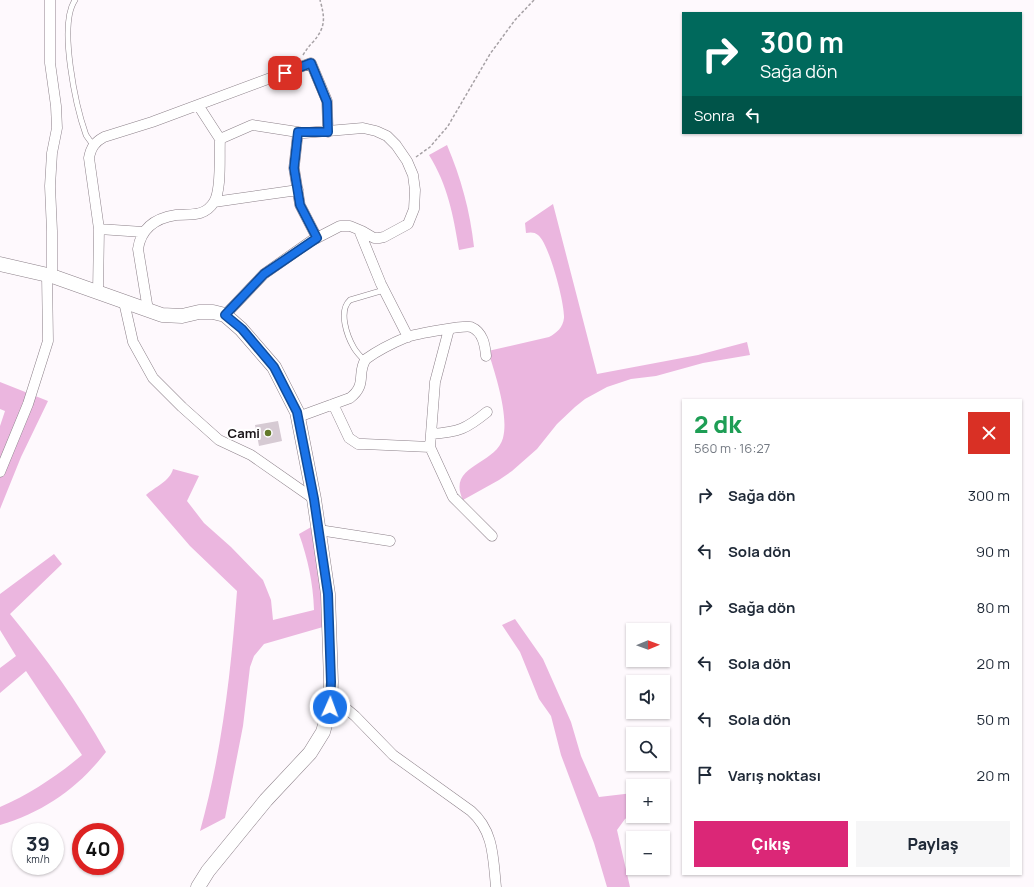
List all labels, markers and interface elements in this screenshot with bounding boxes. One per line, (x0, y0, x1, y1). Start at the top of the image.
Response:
text: 300 m (760, 23, 844, 61)
icon: right (694, 28, 746, 80)
pin (268, 56, 302, 90)
text: Sağa dön (760, 59, 837, 83)
icon: arrive (274, 62, 296, 84)
icon: left (742, 104, 764, 126)
text: Sonra (694, 105, 734, 126)
text: 2 dk (694, 407, 742, 440)
button: close (968, 412, 1010, 454)
place label: Cami (228, 424, 260, 442)
marker: Cami (263, 428, 273, 438)
text: 560 m · 16:27 (694, 439, 770, 457)
icon: right (694, 484, 716, 506)
text: Sağa dön (728, 485, 795, 506)
text: 300 m (968, 485, 1010, 506)
icon: left (694, 540, 716, 562)
text: Sola dön (728, 541, 791, 562)
text: 90 m (976, 541, 1010, 562)
icon: right (694, 596, 716, 618)
text: Sağa dön (728, 597, 795, 618)
text: 80 m (976, 597, 1010, 618)
north arrow (626, 623, 670, 667)
map controls (626, 623, 670, 875)
icon: left (694, 652, 716, 674)
text: Sola dön (728, 653, 791, 674)
text: 20 m (977, 653, 1010, 674)
button: sound (626, 675, 670, 719)
position arrow (309, 686, 351, 728)
icon: left (694, 708, 716, 730)
text: Sola dön (728, 709, 791, 730)
text: 50 m (976, 709, 1010, 730)
button: search (626, 727, 670, 771)
icon: arrive (694, 764, 716, 786)
text: Varış noktası (728, 765, 821, 786)
text: 20 m (977, 765, 1010, 786)
button: + (626, 779, 670, 823)
button: Çıkış (694, 821, 848, 867)
button: Paylaş (856, 821, 1010, 867)
speed limit sign: 40 (72, 823, 124, 875)
text: 39 (26, 830, 50, 857)
button: − (626, 831, 670, 875)
text: km/h (26, 852, 50, 866)

